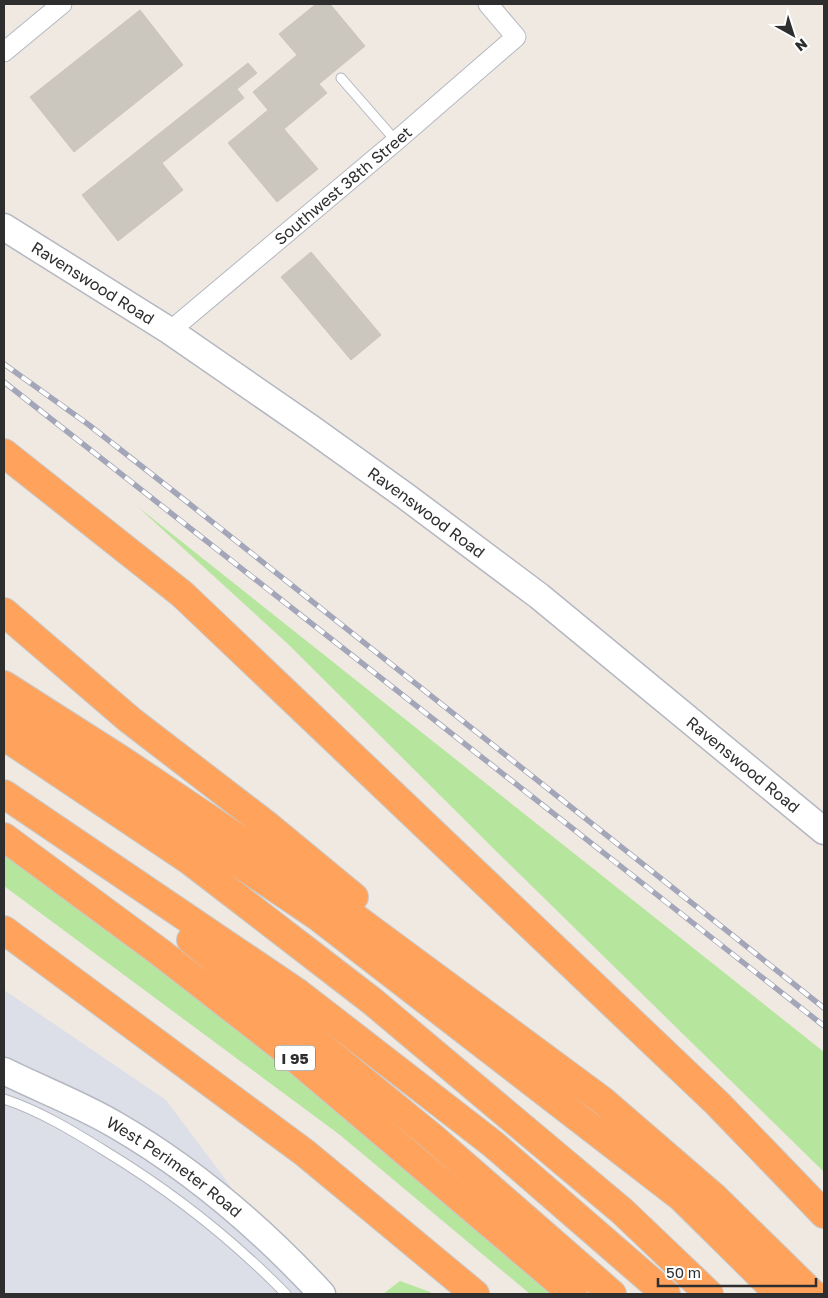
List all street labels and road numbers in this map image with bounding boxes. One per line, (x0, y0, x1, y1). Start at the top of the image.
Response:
street label: Southwest 38th Street (270, 122, 416, 249)
street label: Ravenswood Road (28, 237, 158, 329)
street label: Ravenswood Road (364, 462, 489, 562)
street label: Ravenswood Road (683, 712, 804, 817)
road number: I 95 (275, 1046, 315, 1070)
street label: West Perimeter Road (103, 1112, 246, 1222)

